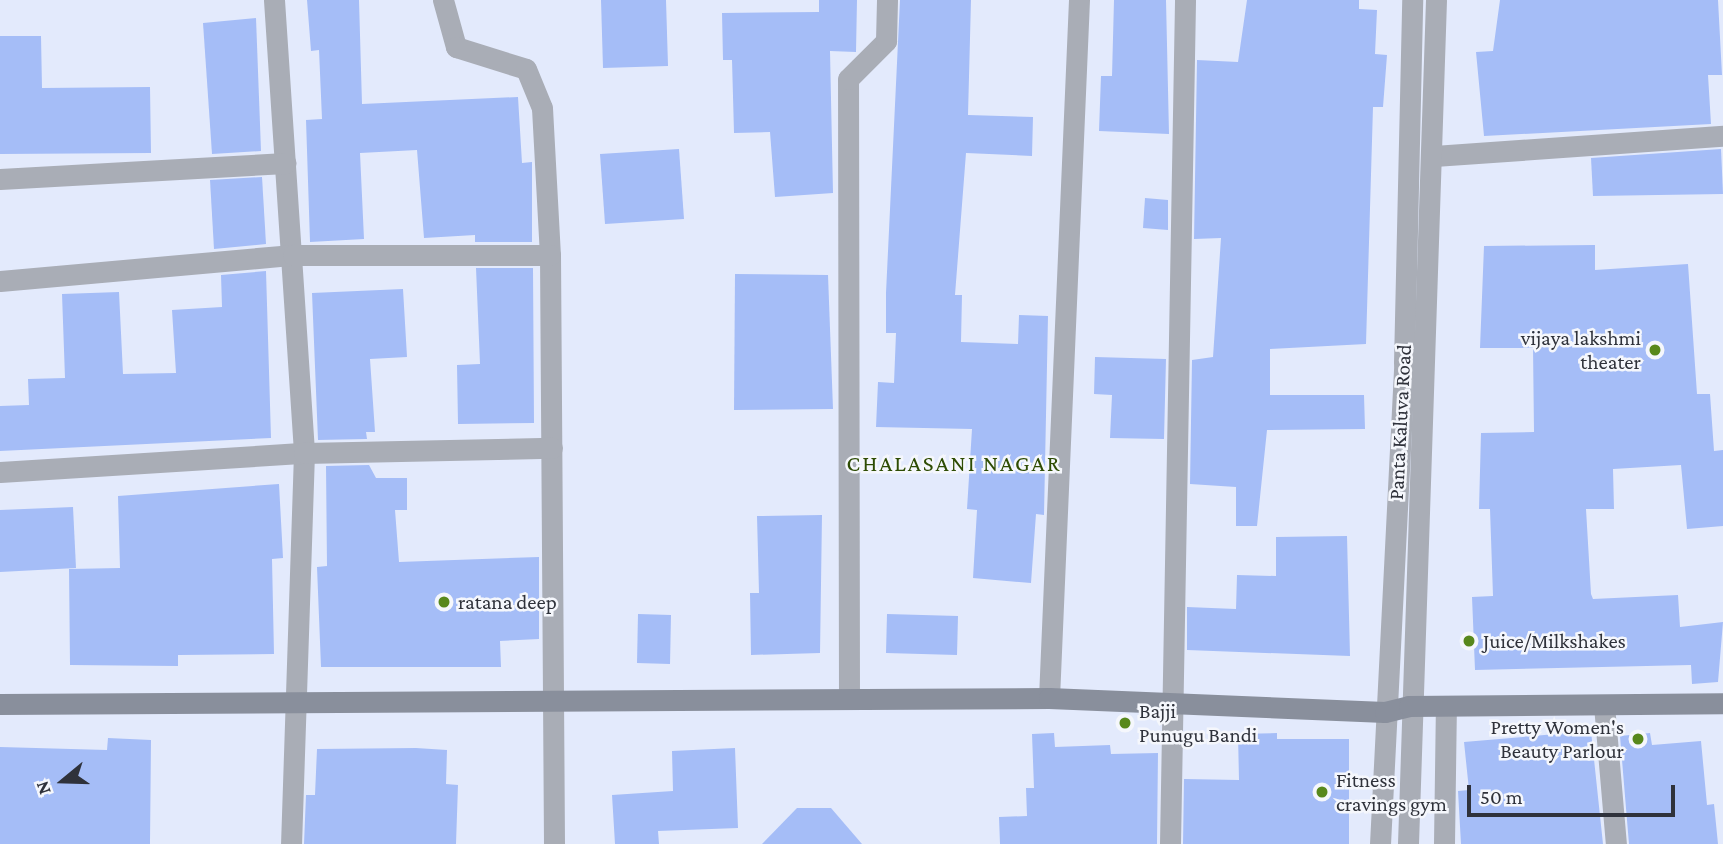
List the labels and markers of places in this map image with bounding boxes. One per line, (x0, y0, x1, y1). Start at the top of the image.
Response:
place label: vijaya lakshmi theater (1521, 325, 1641, 375)
marker: vijaya lakshmi theater (1647, 342, 1663, 358)
place label: ratana deep (458, 589, 557, 615)
marker: ratana deep (436, 594, 452, 610)
place label: Juice/Milkshakes (1483, 628, 1626, 654)
marker: Juice/Milkshakes (1461, 633, 1477, 649)
place label: Bajji Punugu Bandi (1139, 698, 1257, 748)
place label: Pretty Women's Beauty Parlour (1491, 714, 1624, 764)
marker: Bajji Punugu Bandi (1117, 715, 1133, 731)
marker: Pretty Women's Beauty Parlour (1630, 731, 1646, 747)
place label: Fitness cravings gym (1336, 767, 1447, 817)
marker: Fitness cravings gym (1314, 784, 1330, 800)

